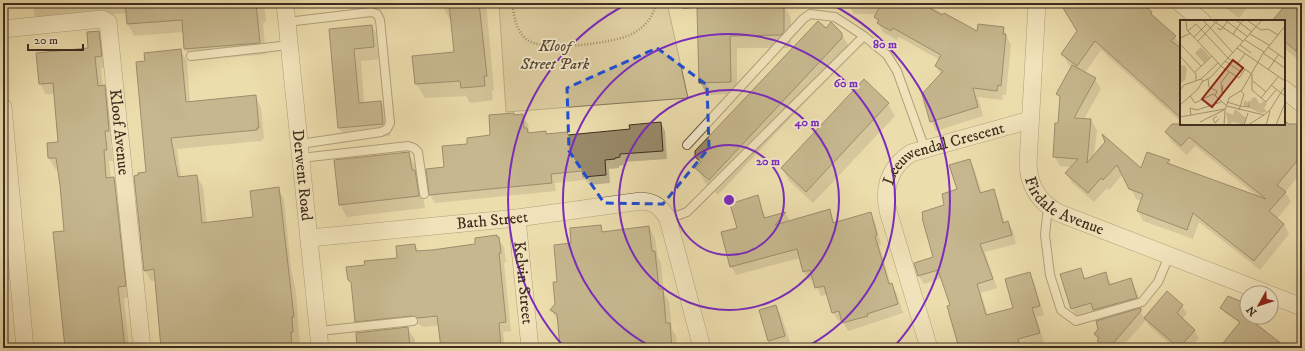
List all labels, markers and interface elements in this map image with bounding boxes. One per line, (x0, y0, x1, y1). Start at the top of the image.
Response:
inset map (1180, 20, 1285, 125)
scale bar (28, 26, 83, 52)
text: 20 m (34, 33, 58, 48)
park label: Kloof Street Park (520, 36, 590, 74)
text: 80 m (873, 37, 897, 52)
text: 60 m (834, 76, 858, 91)
street label: Kloof Avenue (105, 88, 134, 176)
text: 40 m (794, 115, 819, 130)
street label: Leeuwendal Crescent (878, 118, 1006, 188)
street label: Derwent Road (288, 129, 317, 222)
text: 20 m (756, 154, 780, 169)
street label: Firdale Avenue (1020, 174, 1107, 240)
centre of rings (722, 193, 736, 207)
street label: Bath Street (456, 207, 529, 234)
street label: Kelvin Street (509, 240, 538, 325)
north arrow (1239, 285, 1279, 325)
text: N (1244, 303, 1260, 319)

